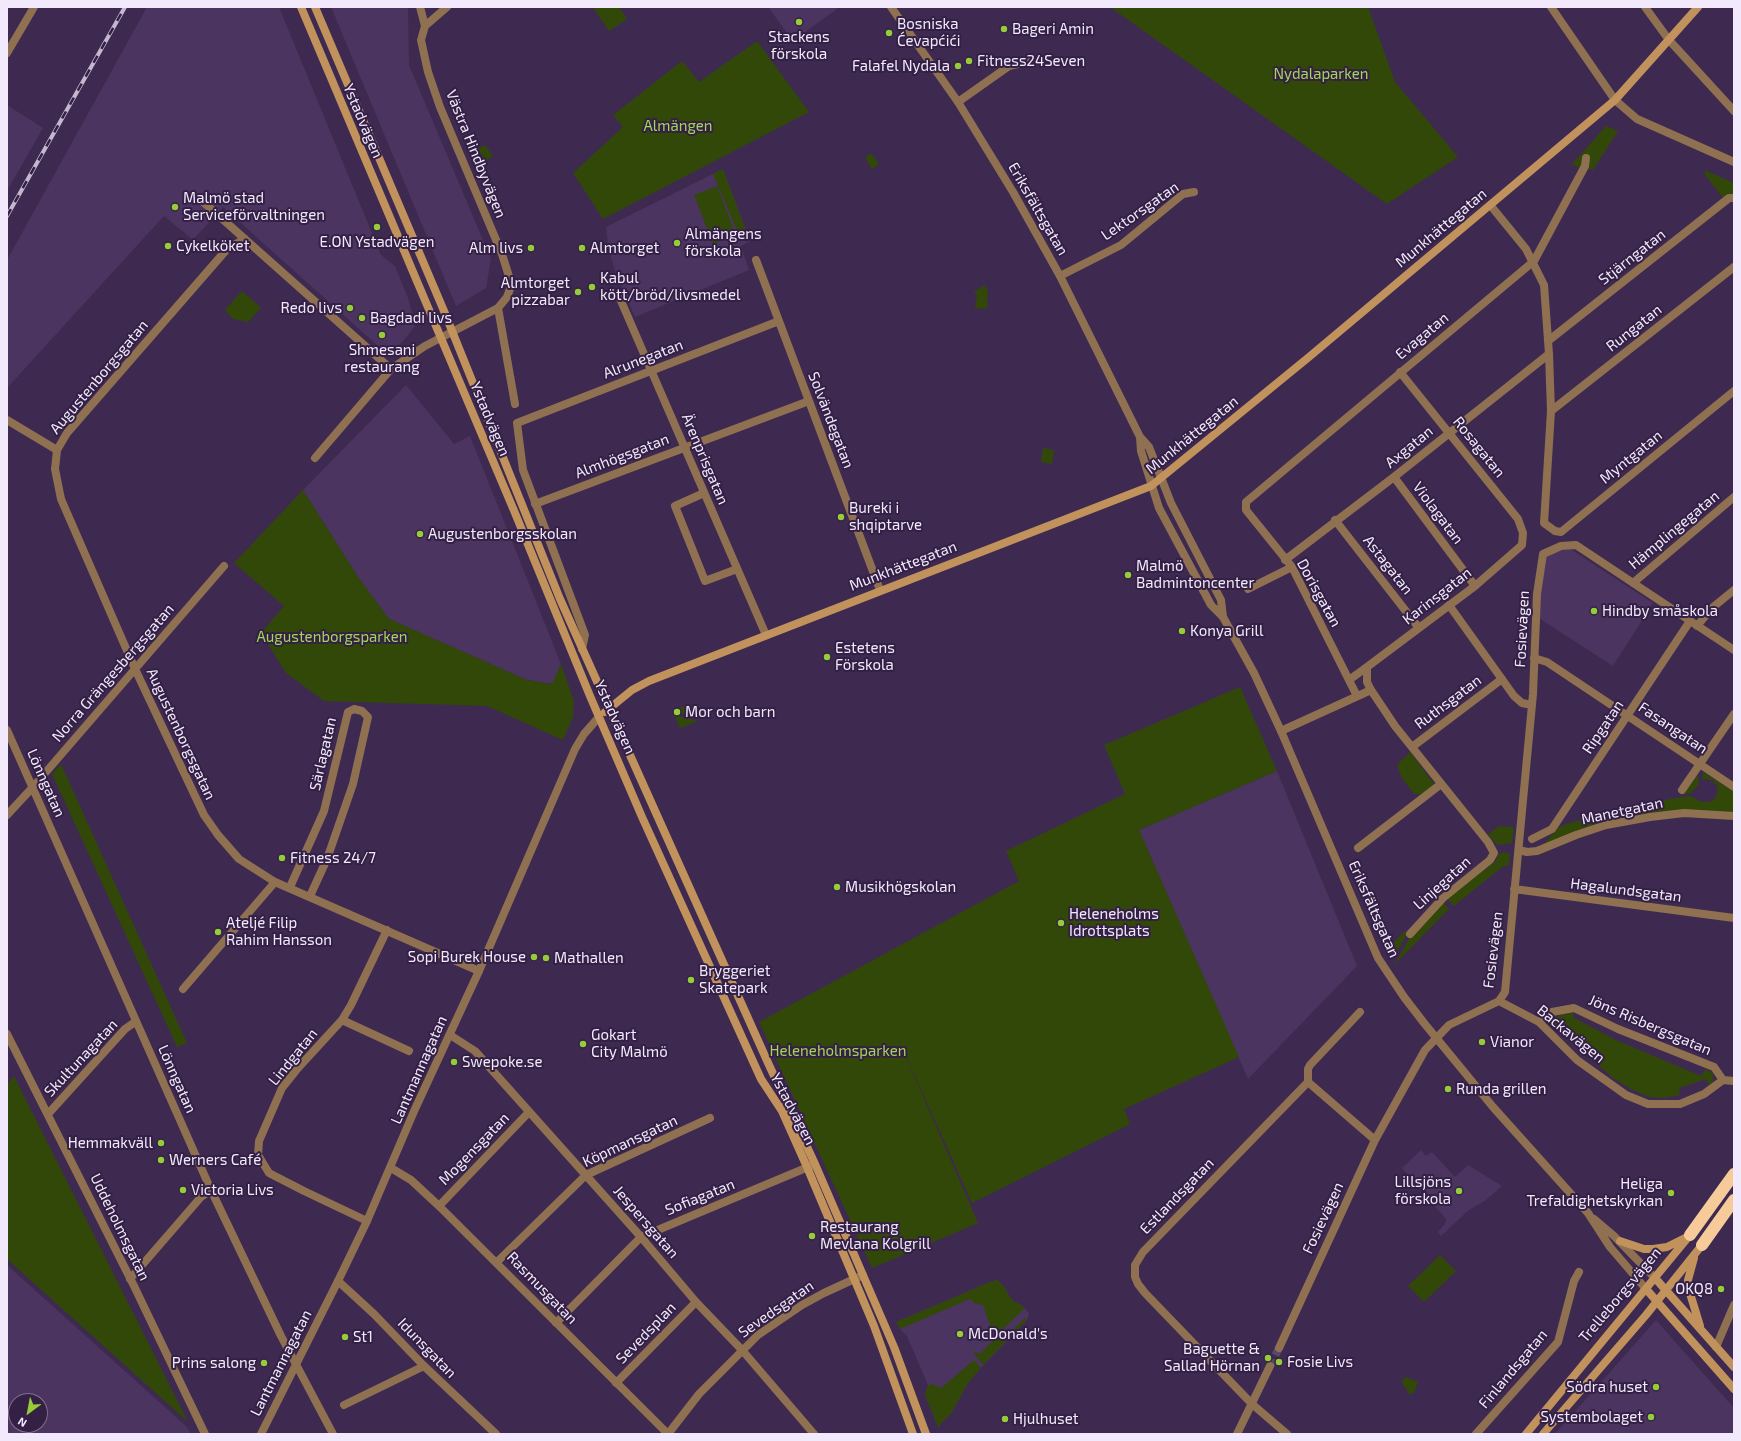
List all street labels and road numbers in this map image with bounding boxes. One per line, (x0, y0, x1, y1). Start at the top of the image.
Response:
street label: Ystadvägen (339, 81, 387, 161)
street label: Västra Hindbyvägen (442, 87, 510, 221)
street label: Eriksfältsgatan (1004, 159, 1072, 259)
street label: Lektorsgatan (1098, 178, 1182, 244)
street label: Munkhättegatan (1392, 185, 1490, 271)
street label: Stjärngatan (1595, 225, 1669, 289)
street label: Rungatan (1603, 301, 1665, 355)
street label: Evagatan (1392, 309, 1452, 363)
street label: Augustenborgsgatan (46, 316, 152, 438)
street label: Alrunegatan (600, 335, 686, 383)
street label: Solvändegatan (804, 369, 858, 471)
street label: Ystadvägen (466, 379, 514, 459)
street label: Munkhättegatan (1142, 392, 1242, 478)
street label: Ärenprisgatan (678, 411, 732, 507)
street label: Rosagatan (1449, 413, 1509, 481)
street label: Axgatan (1381, 422, 1437, 472)
street label: Myntgatan (1596, 426, 1666, 488)
street label: Almhögsgatan (572, 430, 672, 482)
street label: Violagatan (1409, 478, 1467, 548)
street label: Hämplingegatan (1625, 487, 1723, 573)
street label: Astagatan (1359, 532, 1417, 598)
street label: Munkhättegatan (847, 537, 959, 595)
street label: Dorisgatan (1293, 556, 1345, 630)
street label: Karinsgatan (1399, 564, 1475, 628)
street label: Fosievägen (1511, 590, 1533, 668)
street label: Norra Grängesbergsgatan (48, 600, 178, 746)
street label: Augustenborgsgatan (143, 665, 219, 803)
street label: Ruthsgatan (1411, 671, 1485, 733)
street label: Ystadvägen (591, 677, 639, 757)
street label: Ripgatan (1579, 697, 1627, 757)
street label: Fasangatan (1635, 698, 1711, 758)
street label: Särlagatan (306, 716, 340, 792)
street label: Lönngatan (23, 746, 69, 820)
street label: Manetgatan (1580, 794, 1664, 828)
street label: Linjegatan (1410, 853, 1474, 913)
street label: Eriksfältsgatan (1345, 858, 1403, 960)
street label: Hagalundsgatan (1569, 874, 1683, 906)
street label: Fosievägen (1479, 911, 1507, 989)
street label: Jöns Risbergsgatan (1586, 991, 1714, 1059)
street label: Backavägen (1534, 1001, 1608, 1067)
street label: Lantmannagatan (387, 1013, 451, 1127)
street label: Skultunagatan (41, 1016, 121, 1100)
street label: Lindgatan (265, 1025, 321, 1089)
street label: Lönngatan (154, 1042, 200, 1116)
street label: Ystadvägen (766, 1070, 820, 1148)
street label: Mogensgatan (435, 1109, 513, 1189)
street label: Köpmansgatan (580, 1111, 680, 1171)
street label: Estlandsgatan (1136, 1154, 1218, 1238)
street label: Uddeholmsgatan (86, 1171, 154, 1283)
street label: Sofiagatan (663, 1175, 737, 1219)
street label: Fosievägen (1299, 1179, 1347, 1257)
street label: Jespersgatan (610, 1182, 682, 1262)
street label: Trelleborgsvägen (1575, 1244, 1665, 1346)
street label: Rasmusgatan (503, 1248, 581, 1328)
street label: Sevedsgatan (735, 1276, 817, 1342)
street label: Sevedsplan (612, 1298, 680, 1368)
street label: Lantmannagatan (247, 1307, 315, 1419)
street label: Idunsgatan (394, 1314, 460, 1382)
street label: Finlandsgatan (1475, 1326, 1551, 1412)

